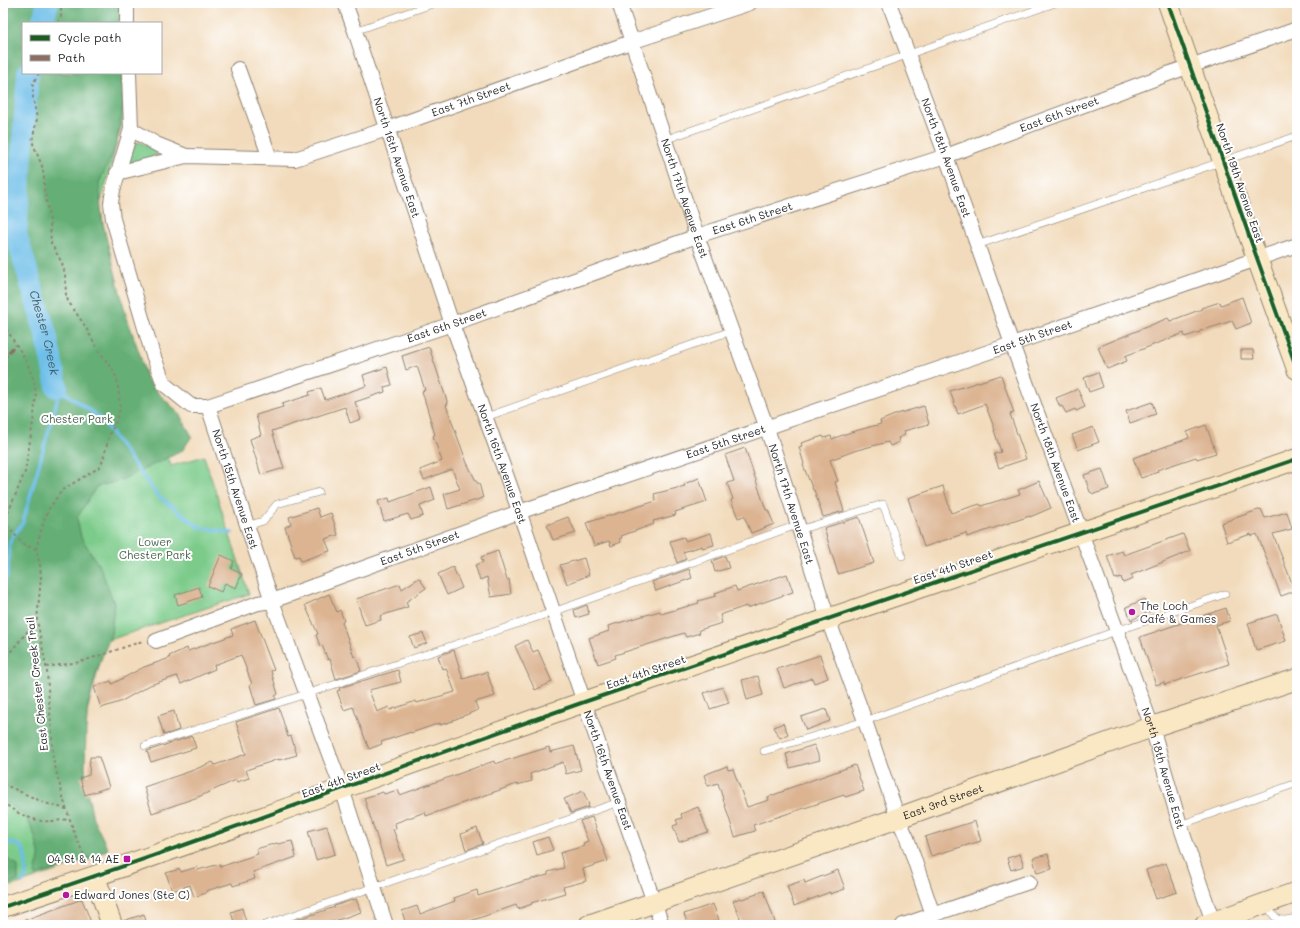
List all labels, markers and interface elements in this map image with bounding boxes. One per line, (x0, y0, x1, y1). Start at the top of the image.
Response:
legend (22, 22, 162, 74)
text: Cycle path (58, 29, 121, 45)
text: Path (58, 49, 85, 65)
street label: East 7th Street (429, 78, 512, 120)
street label: East 6th Street (1017, 92, 1101, 135)
street label: North 16th Avenue East (370, 95, 424, 220)
street label: North 18th Avenue East (918, 96, 975, 220)
street label: North 19th Avenue East (1213, 121, 1268, 245)
street label: North 17th Avenue East (658, 136, 712, 260)
street label: East 6th Street (710, 198, 794, 238)
water label: Chester Creek (26, 288, 63, 377)
street label: East 6th Street (405, 304, 489, 346)
street label: East 5th Street (991, 316, 1074, 357)
street label: North 18th Avenue East (1027, 401, 1085, 524)
street label: North 16th Avenue East (474, 402, 531, 526)
park label: Chester Park (41, 411, 113, 426)
street label: East 5th Street (684, 421, 767, 462)
street label: North 15th Avenue East (209, 427, 263, 551)
street label: North 17th Avenue East (766, 442, 818, 566)
street label: East 5th Street (378, 526, 461, 568)
park label: Lower Chester Park (119, 534, 191, 562)
street label: East 4th Street (911, 546, 995, 587)
place label: The Loch Café & Games (1140, 598, 1216, 626)
marker: The Loch Café & Games (1127, 607, 1137, 617)
street label: East Chester Creek Trail (22, 616, 51, 752)
street label: East 4th Street (604, 651, 688, 692)
street label: North 18th Avenue East (1138, 705, 1189, 831)
street label: North 16th Avenue East (580, 708, 636, 832)
street label: East 4th Street (299, 758, 382, 801)
street label: East 3rd Street (901, 780, 985, 823)
place label: 04 St & 14 AE (47, 851, 119, 866)
marker: 04 St & 14 AE (122, 854, 132, 864)
place label: Edward Jones (Ste C) (74, 887, 190, 902)
marker: Edward Jones (Ste C) (61, 890, 71, 900)

